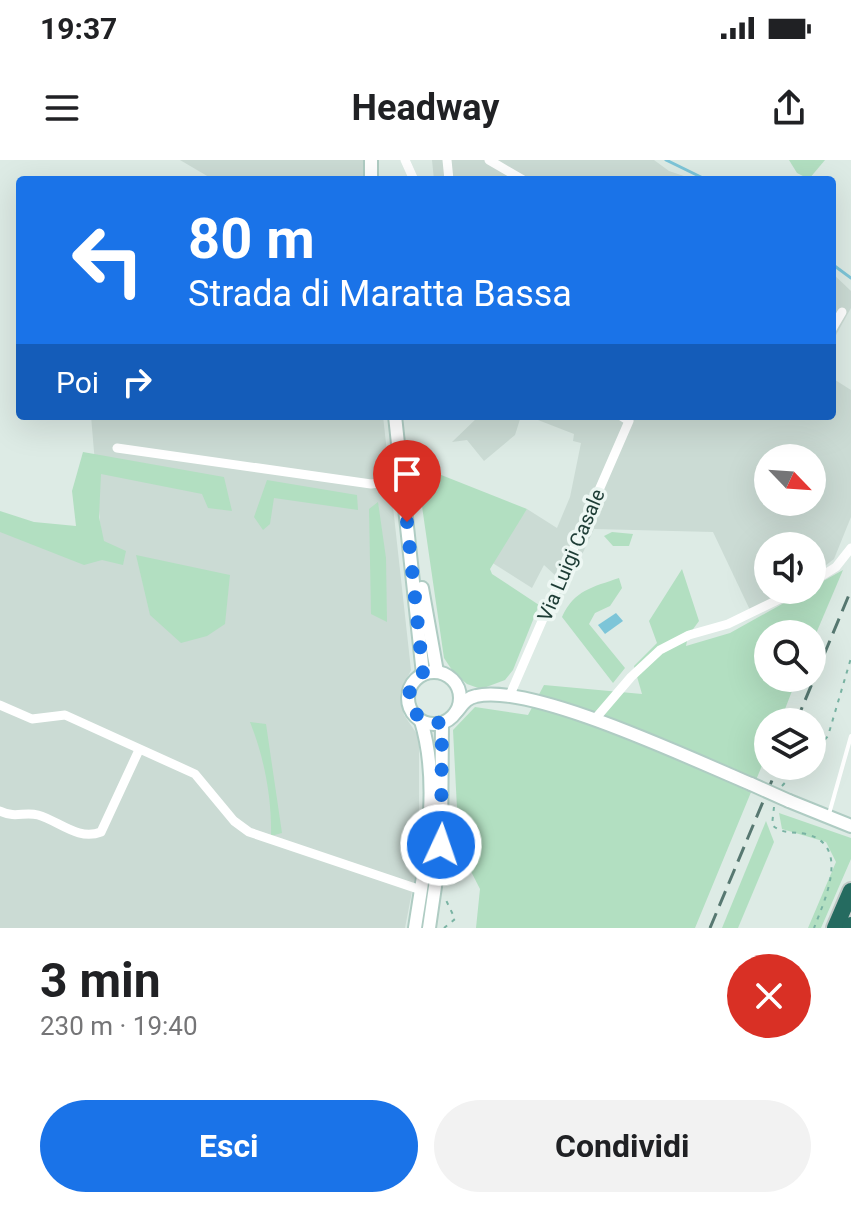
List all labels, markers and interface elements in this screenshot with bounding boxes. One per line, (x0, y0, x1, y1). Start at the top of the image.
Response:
text: 19:37 (40, 11, 117, 46)
icon: menu (40, 86, 84, 130)
icon: share (767, 86, 811, 130)
text: Headway (352, 87, 499, 129)
text: 80 m (188, 206, 315, 272)
icon: left (56, 208, 160, 312)
text: Strada di Maratta Bassa (188, 273, 572, 315)
icon: right (115, 360, 159, 404)
text: Poi (56, 365, 99, 400)
pin (373, 440, 441, 522)
north arrow (754, 444, 826, 516)
map controls (754, 444, 826, 780)
icon: arrive (385, 452, 429, 496)
street label: Via Luigi Casale (532, 485, 610, 625)
button: sound (754, 532, 826, 604)
button: search (754, 620, 826, 692)
button: layers (754, 708, 826, 780)
position arrow (399, 803, 483, 887)
text: 3 min (40, 952, 161, 1009)
button: close (727, 954, 811, 1038)
text: 230 m · 19:40 (40, 1011, 198, 1041)
button: Esci (40, 1100, 418, 1192)
button: Condividi (434, 1100, 811, 1192)

